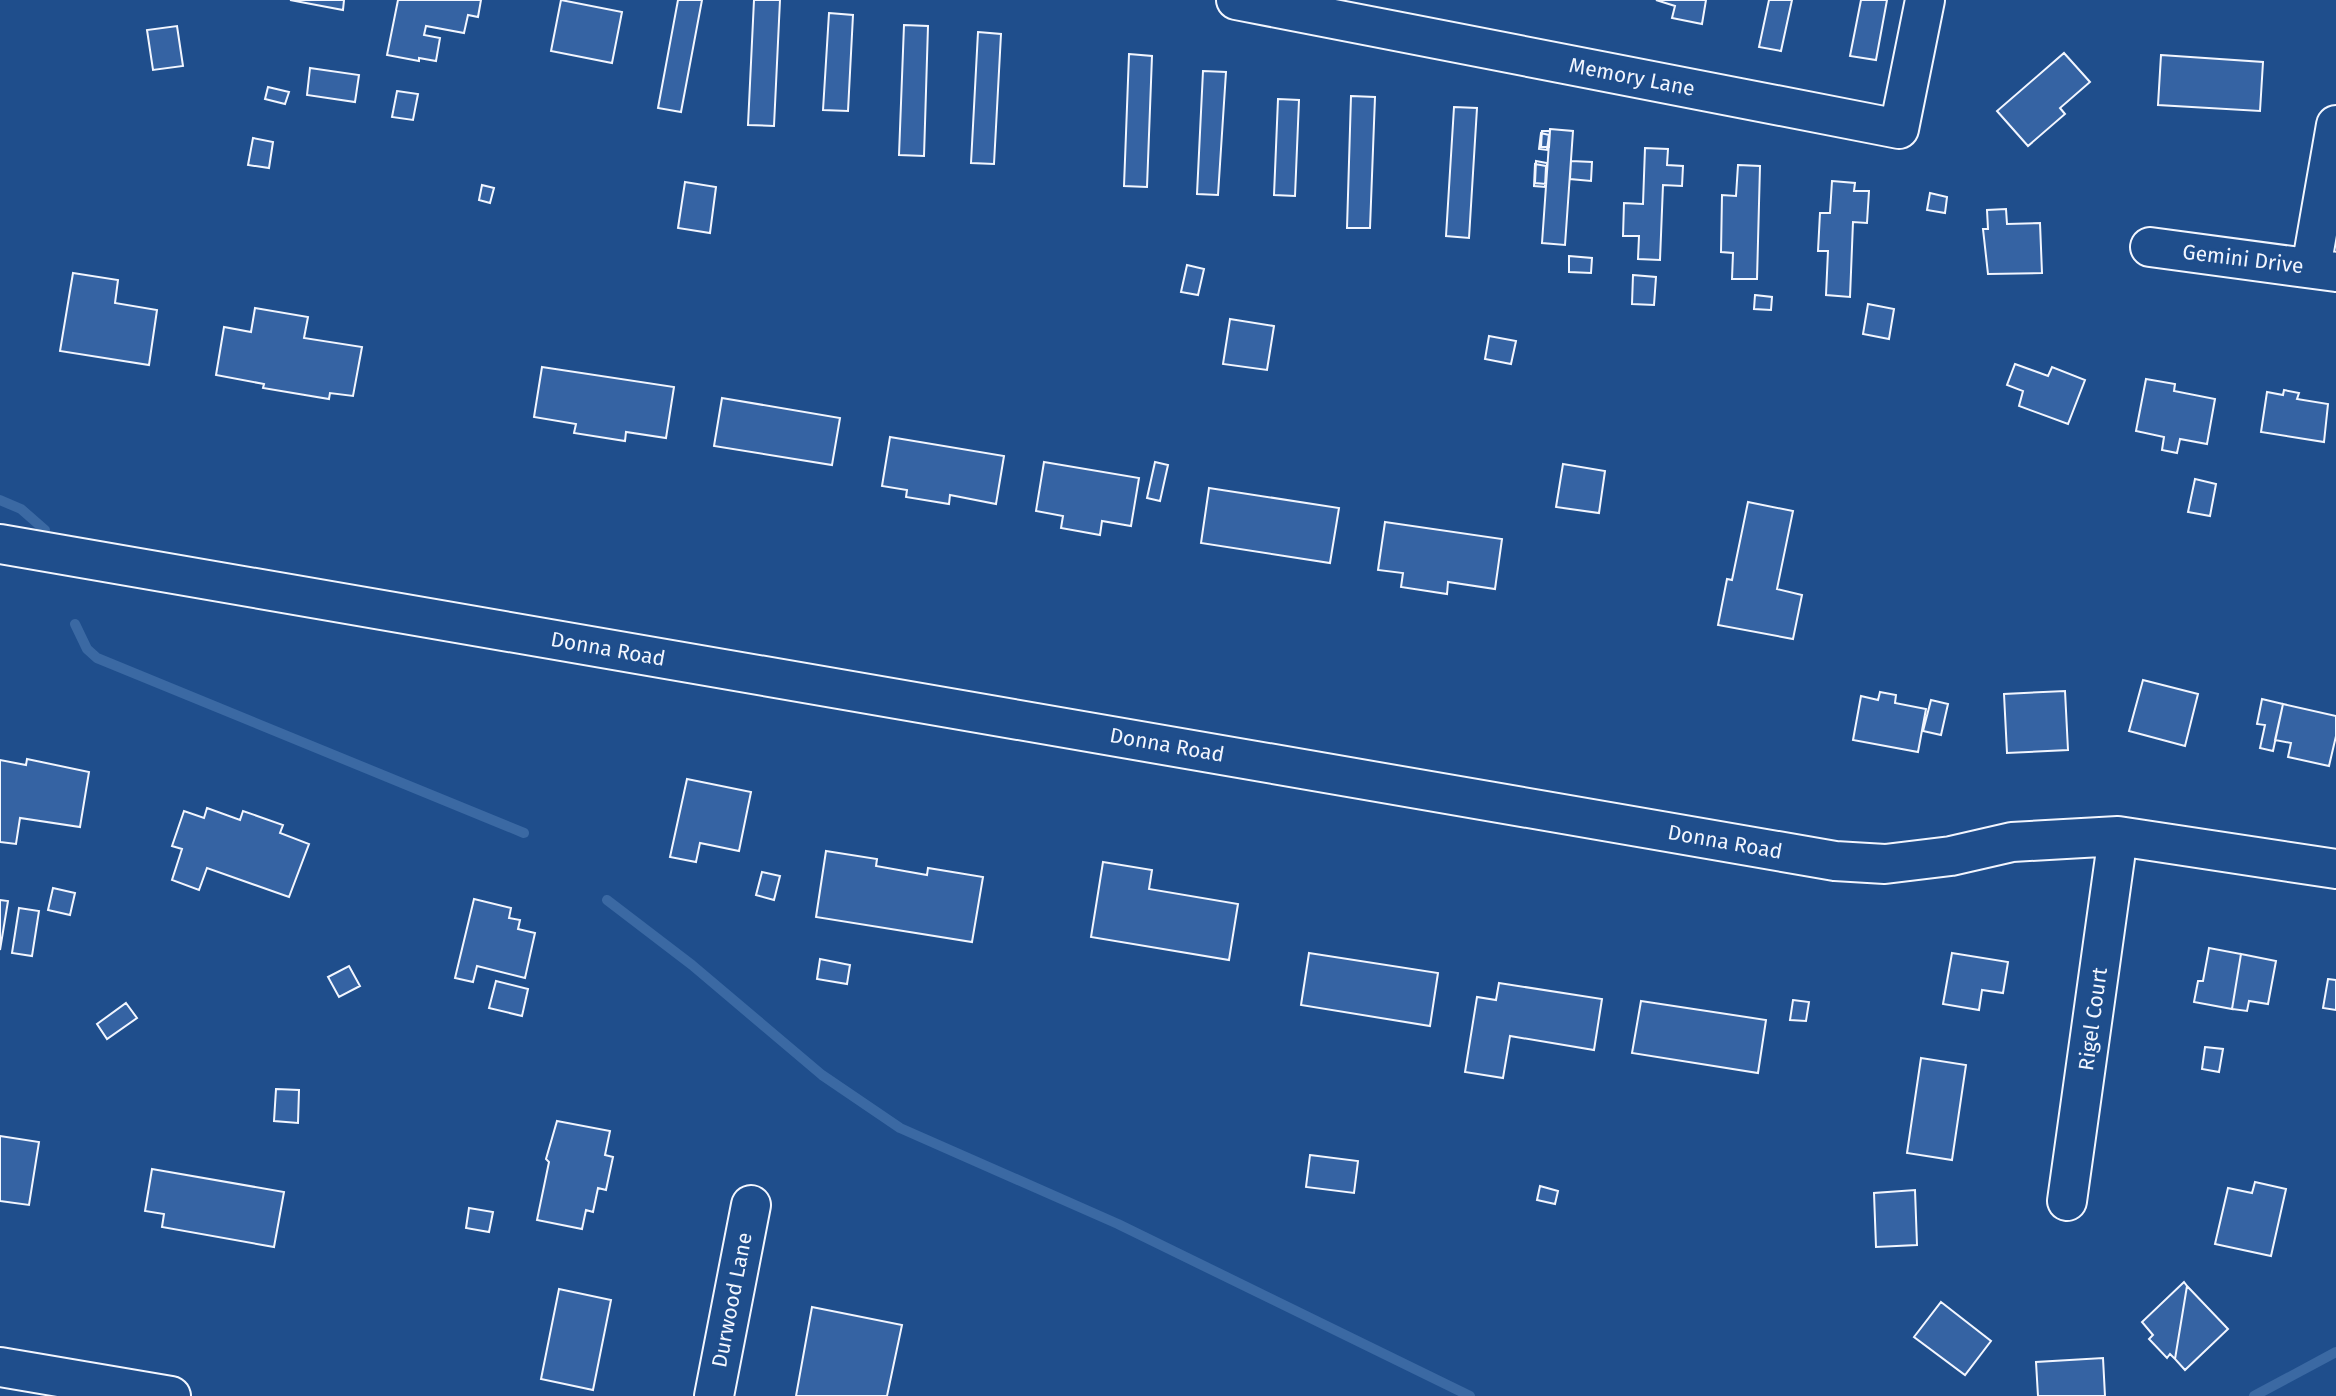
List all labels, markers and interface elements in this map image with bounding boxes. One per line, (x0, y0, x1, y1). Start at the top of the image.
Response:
street label: Memory Lane (1567, 52, 1697, 102)
street label: Gemini Drive (2181, 239, 2305, 279)
street label: Donna Road (549, 626, 667, 672)
street label: Donna Road (1108, 722, 1226, 768)
street label: Donna Road (1666, 819, 1784, 865)
street label: Rigel Court (2073, 965, 2113, 1072)
street label: Durwood Lane (706, 1230, 758, 1370)

